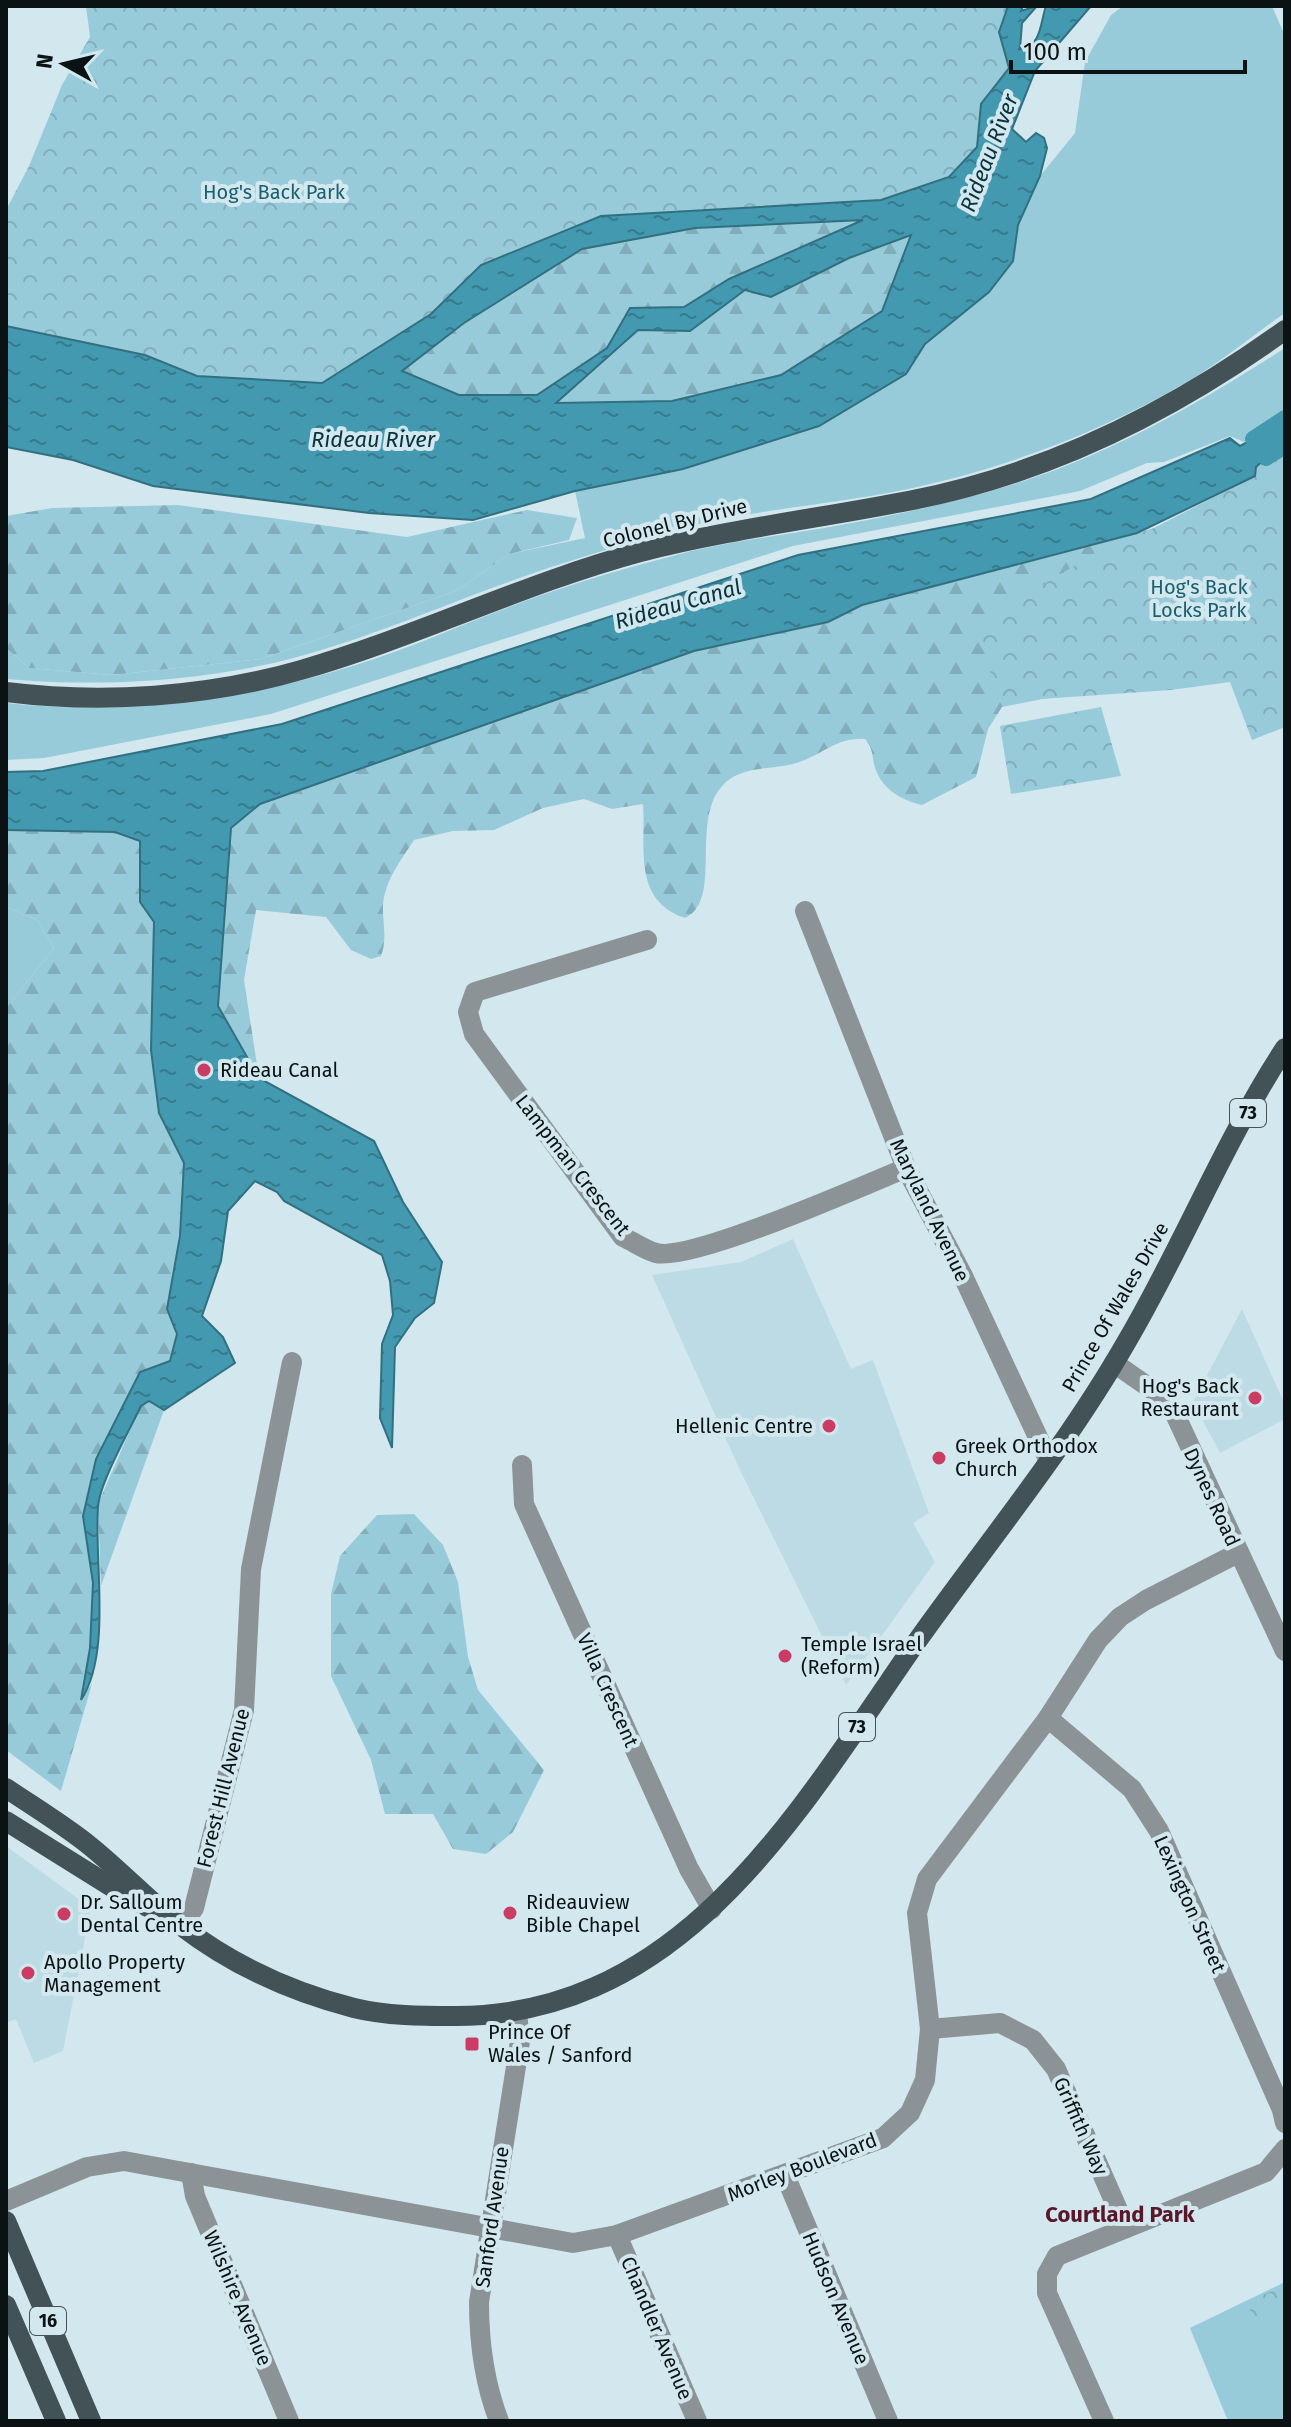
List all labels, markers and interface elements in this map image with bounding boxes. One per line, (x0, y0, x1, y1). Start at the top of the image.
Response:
north arrow (24, 24, 104, 104)
scale bar (1011, 24, 1245, 74)
text: 100 m (1023, 38, 1087, 66)
text: N (30, 52, 59, 70)
water label: Rideau River (954, 90, 1024, 216)
park label: Hog's Back Park (203, 180, 346, 204)
water label: Rideau River (311, 426, 436, 453)
street label: Colonel By Drive (600, 493, 750, 553)
water label: Rideau Canal (612, 573, 744, 635)
park label: Hog's Back Locks Park (1150, 575, 1248, 622)
place label: Rideau Canal (220, 1058, 338, 1082)
marker: Rideau Canal (195, 1061, 213, 1079)
street label: Lampman Crescent (511, 1090, 636, 1241)
road number: 73 (1230, 1099, 1266, 1127)
street label: Maryland Avenue (885, 1135, 975, 1285)
street label: Prince Of Wales Drive (1057, 1218, 1173, 1396)
place label: Hog's Back Restaurant (1141, 1374, 1240, 1421)
marker: Hog's Back Restaurant (1246, 1389, 1264, 1407)
place label: Hellenic Centre (675, 1414, 813, 1438)
marker: Hellenic Centre (820, 1417, 838, 1435)
place label: Greek Orthodox Church (955, 1434, 1098, 1481)
street label: Dynes Road (1179, 1444, 1245, 1550)
marker: Greek Orthodox Church (930, 1449, 948, 1467)
street label: Villa Crescent (572, 1629, 644, 1751)
place label: Temple Israel (Reform) (801, 1632, 922, 1679)
marker: Temple Israel (Reform) (776, 1647, 794, 1665)
street label: Forest Hill Avenue (192, 1706, 254, 1870)
road number: 73 (839, 1713, 875, 1741)
street label: Lexington Street (1149, 1832, 1231, 1977)
place label: Dr. Salloum Dental Centre (80, 1890, 203, 1937)
place label: Rideauview Bible Chapel (526, 1890, 640, 1937)
marker: Rideauview Bible Chapel (501, 1904, 519, 1922)
marker: Dr. Salloum Dental Centre (55, 1905, 73, 1923)
place label: Apollo Property Management (44, 1950, 185, 1997)
marker: Apollo Property Management (19, 1964, 37, 1982)
place label: Prince Of Wales / Sanford (488, 2020, 632, 2067)
marker: Prince Of Wales / Sanford (463, 2035, 481, 2053)
street label: Griffith Way (1049, 2073, 1113, 2179)
street label: Morley Boulevard (724, 2127, 880, 2207)
street label: Sanford Avenue (470, 2145, 514, 2289)
district label: Courtland Park (1045, 2201, 1196, 2228)
street label: Wilshire Avenue (199, 2227, 277, 2369)
street label: Hudson Avenue (797, 2228, 875, 2368)
street label: Chandler Avenue (616, 2253, 698, 2403)
road number: 16 (30, 2307, 66, 2335)

